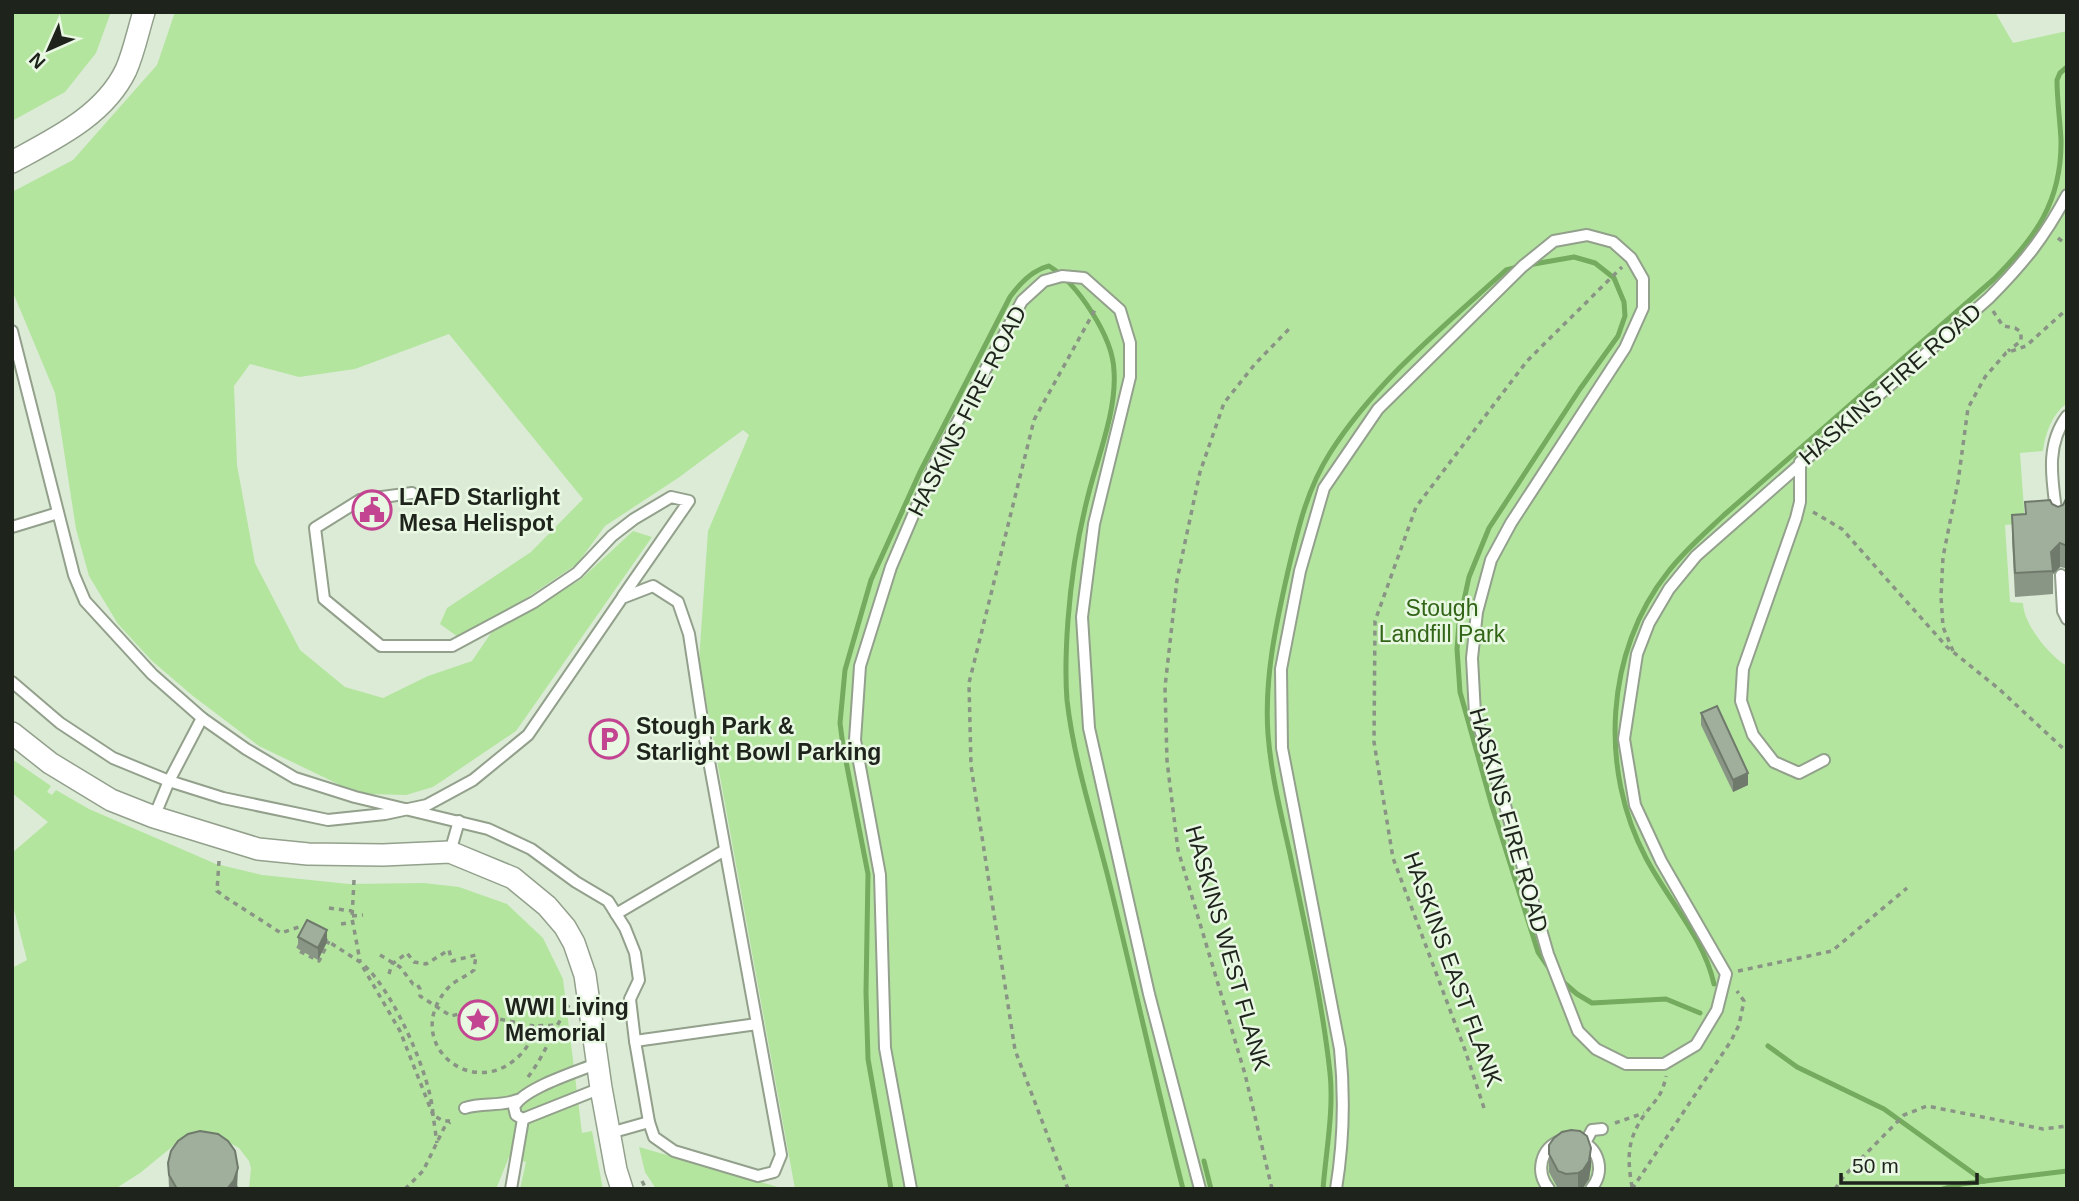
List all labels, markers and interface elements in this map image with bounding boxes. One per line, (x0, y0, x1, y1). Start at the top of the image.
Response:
north arrow (14, 14, 84, 84)
text: N (25, 48, 50, 73)
street label: HASKINS FIRE ROAD (1794, 298, 1986, 470)
street label: HASKINS FIRE ROAD (903, 301, 1031, 521)
place label: LAFD Starlight Mesa Helispot (399, 484, 560, 536)
public building icon: LAFD Starlight Mesa Helispot (351, 489, 393, 531)
park label: Stough Landfill Park (1379, 595, 1506, 647)
street label: HASKINS FIRE ROAD (1464, 705, 1554, 935)
place label: Stough Park & Starlight Bowl Parking (636, 713, 881, 765)
parking icon: Stough Park & Starlight Bowl Parking (588, 718, 630, 760)
street label: HASKINS WEST FLANK (1181, 822, 1276, 1074)
street label: HASKINS EAST FLANK (1398, 848, 1508, 1090)
place label: WWI Living Memorial (505, 994, 629, 1046)
place icon: WWI Living Memorial (457, 999, 499, 1041)
scale bar (1841, 1142, 1978, 1186)
text: 50 m (1852, 1154, 1899, 1177)

